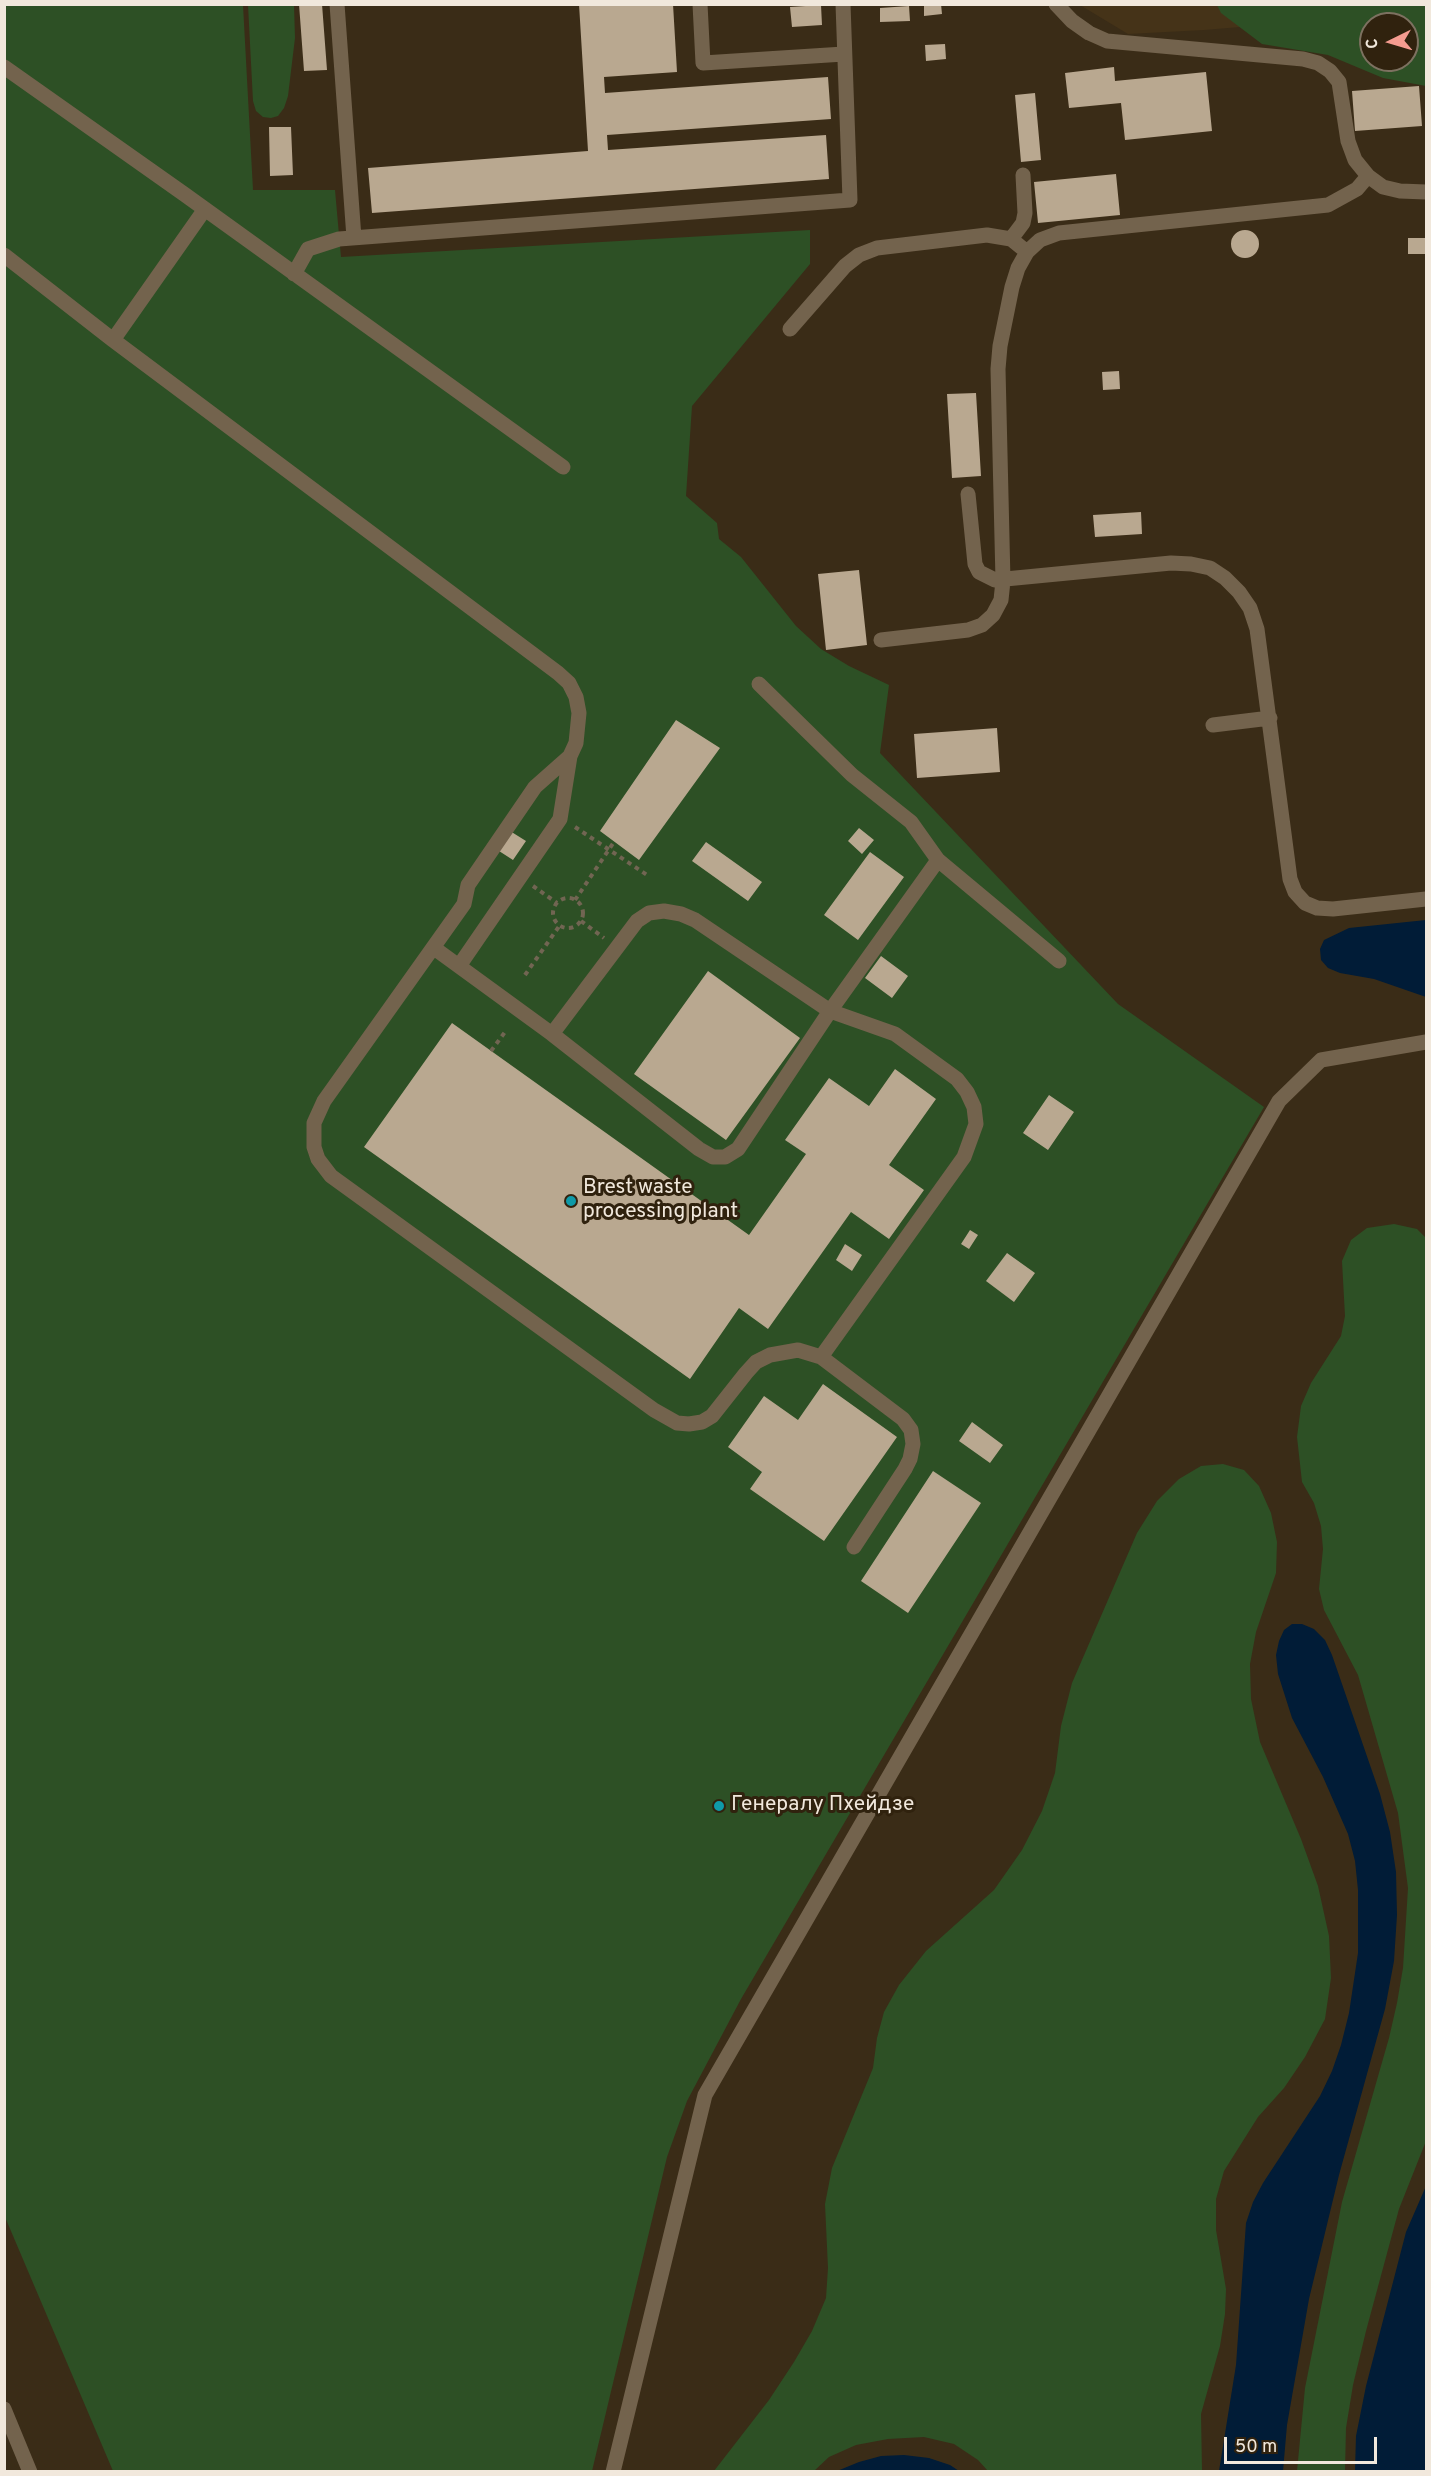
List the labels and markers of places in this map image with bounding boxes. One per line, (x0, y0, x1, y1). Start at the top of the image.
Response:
place label: Brest waste processing plant (583, 1176, 738, 1226)
marker: Brest waste processing plant (564, 1194, 578, 1208)
place label: Генералу Пхейдзе (731, 1793, 914, 1819)
marker: Генералу Пхейдзе (712, 1799, 726, 1813)

